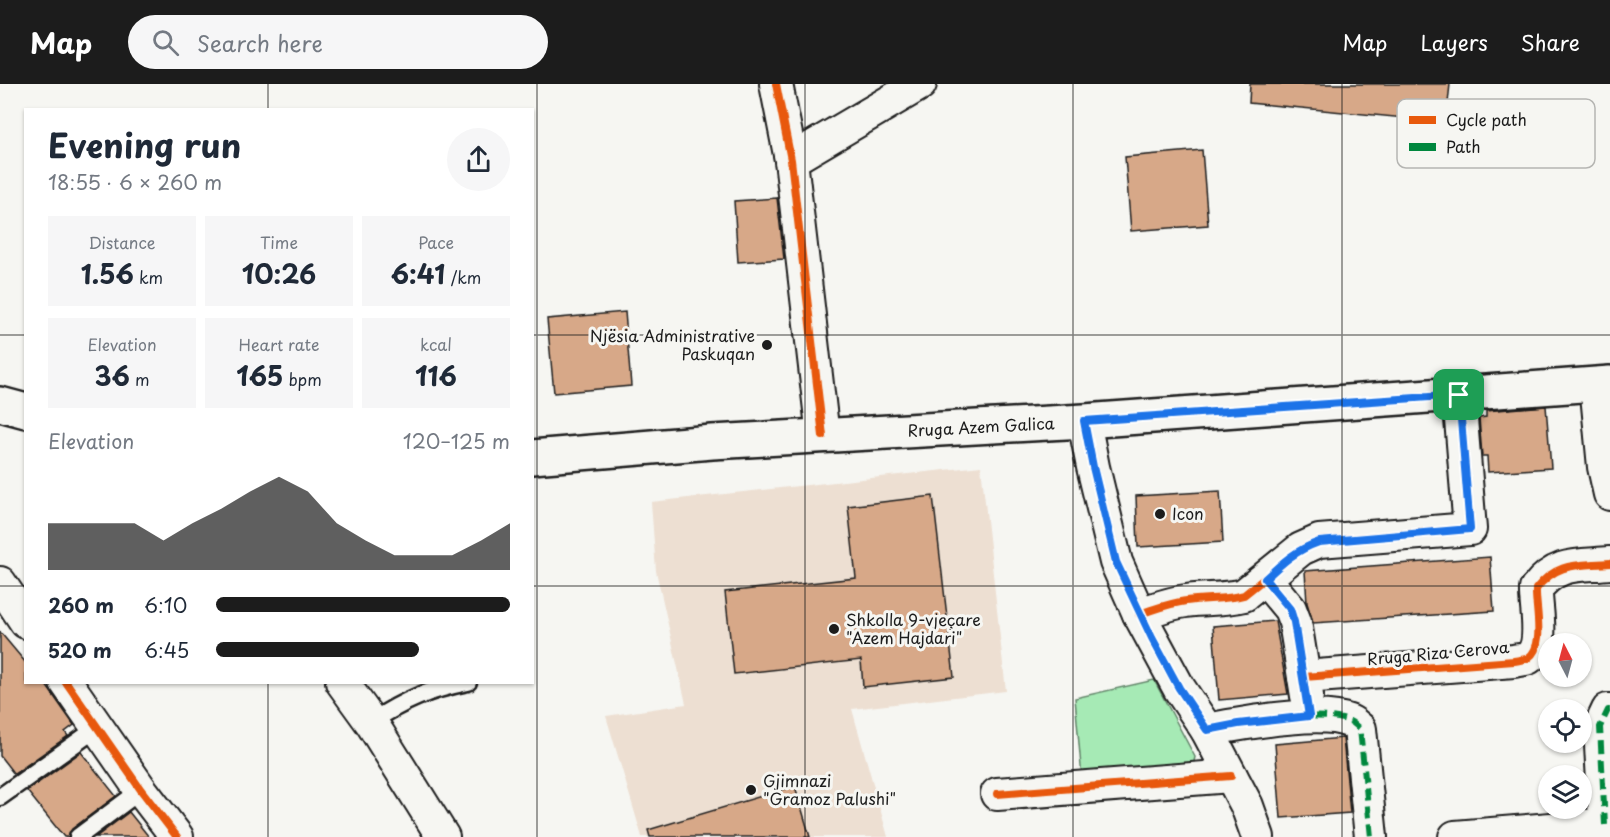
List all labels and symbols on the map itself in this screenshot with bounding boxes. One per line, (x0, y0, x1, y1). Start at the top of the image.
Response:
legend (1397, 99, 1595, 168)
text: Cycle path (1446, 107, 1527, 131)
text: Path (1446, 134, 1481, 158)
place label: Njësia Administrative Paskuqan (590, 323, 755, 365)
marker: Njësia Administrative Paskuqan (760, 338, 774, 352)
pin (1433, 369, 1484, 420)
street label: Rruga Azem Galica (907, 410, 1055, 442)
place label: Icon (1172, 501, 1204, 525)
marker: Icon (1153, 507, 1167, 521)
place label: Shkolla 9-vjeçare "Azem Hajdari" (846, 607, 981, 649)
marker: Shkolla 9-vjeçare "Azem Hajdari" (827, 622, 841, 636)
north arrow (1538, 633, 1592, 687)
street label: Rruga Riza Cerova (1366, 634, 1511, 670)
place label: Gjimnazi "Gramoz Palushi" (763, 768, 896, 810)
marker: Gjimnazi "Gramoz Palushi" (744, 783, 758, 797)

